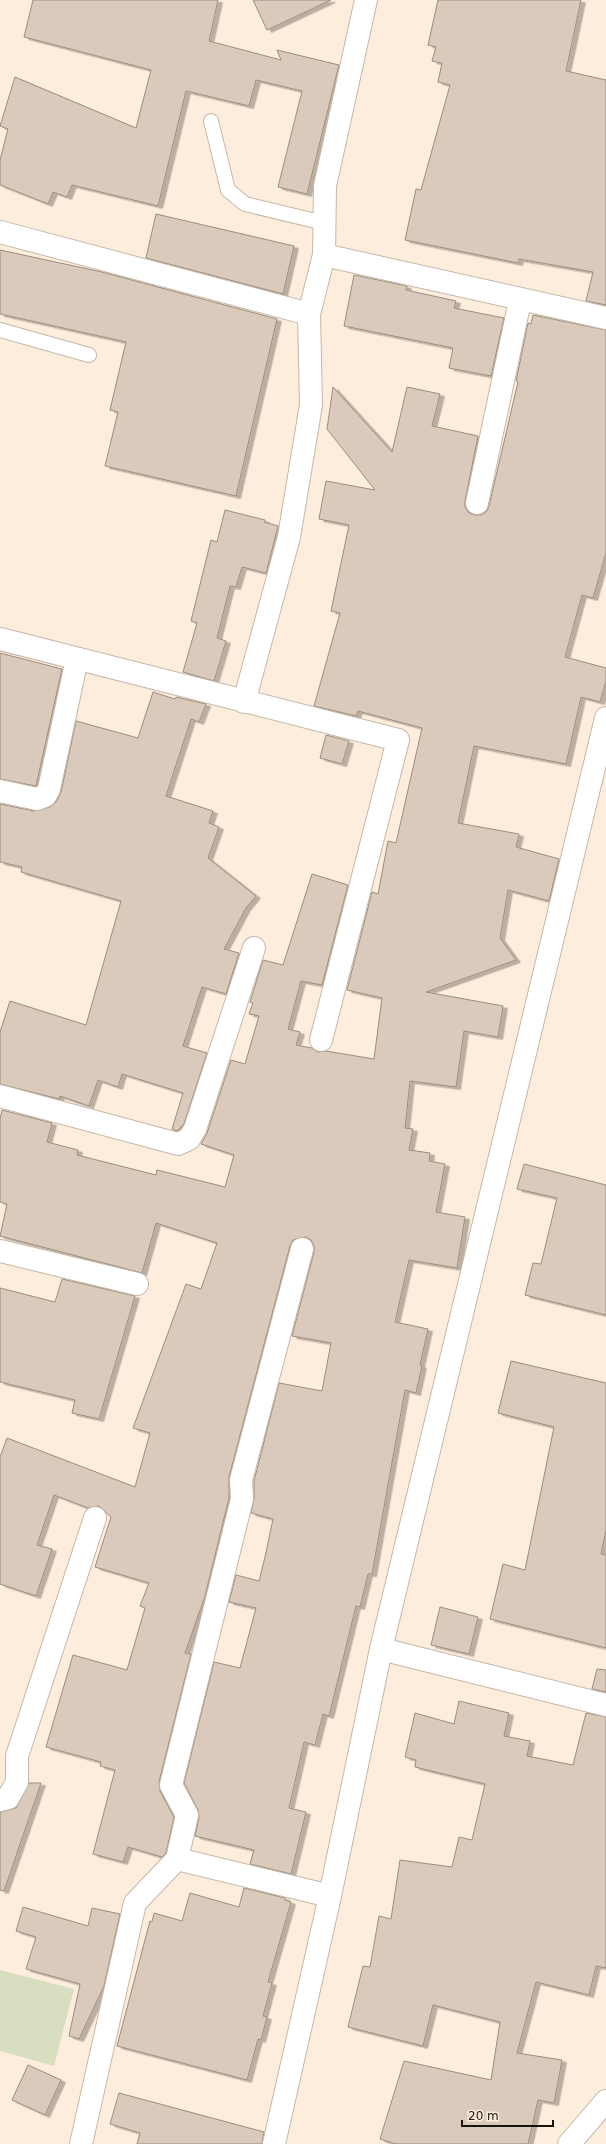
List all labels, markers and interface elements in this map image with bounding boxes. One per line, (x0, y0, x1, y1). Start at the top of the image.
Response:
scale bar (462, 2102, 553, 2128)
text: 20 m (468, 2109, 499, 2123)

